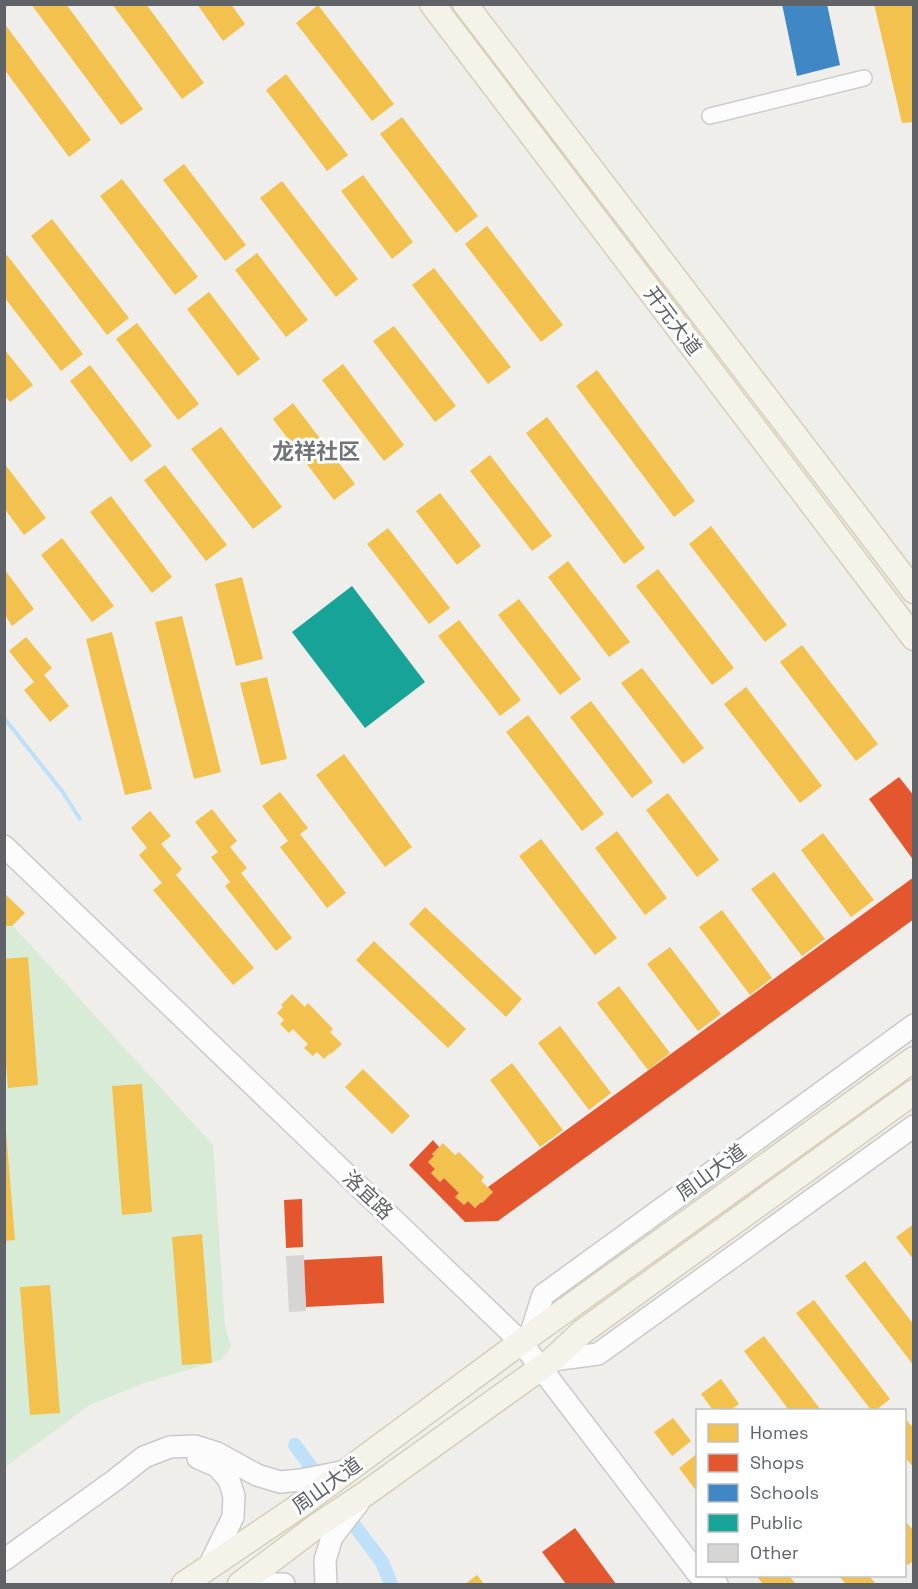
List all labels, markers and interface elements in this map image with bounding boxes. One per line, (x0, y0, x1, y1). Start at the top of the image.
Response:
street label: 开元大道 (639, 281, 707, 361)
district label: 龙祥社区 (272, 437, 360, 465)
street label: 周山大道 (671, 1138, 751, 1206)
street label: 洛宜路 (337, 1165, 399, 1225)
legend (696, 1409, 906, 1577)
text: Homes (750, 1421, 809, 1444)
street label: 周山大道 (287, 1451, 367, 1519)
text: Shops (750, 1451, 804, 1474)
text: Schools (750, 1481, 819, 1504)
text: Public (750, 1511, 803, 1534)
text: Other (750, 1541, 799, 1564)

